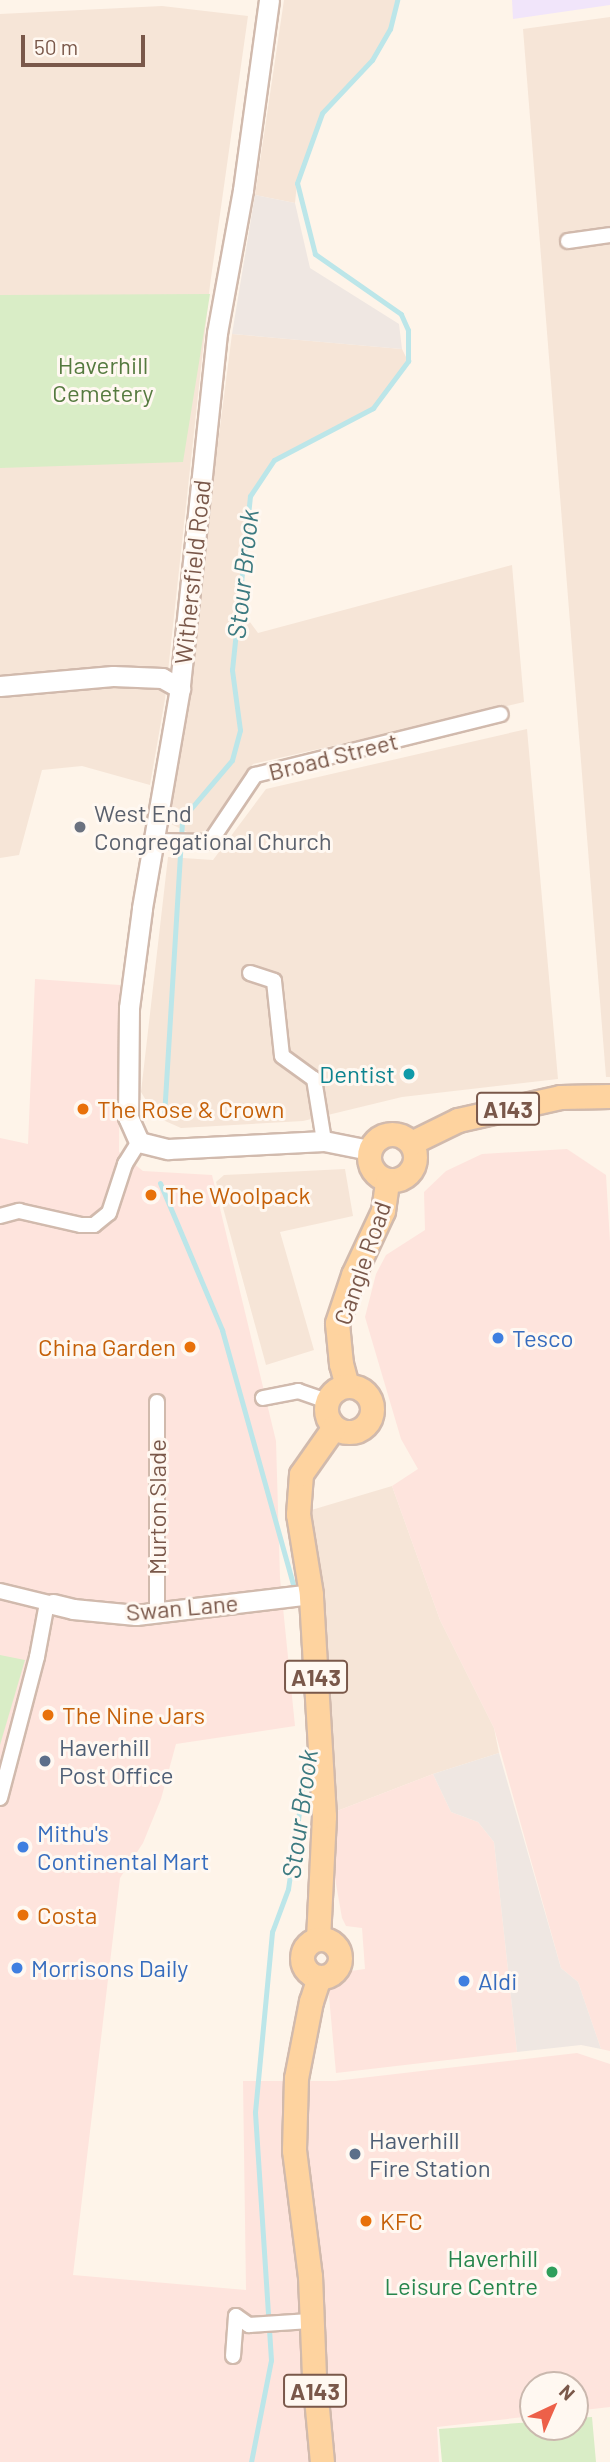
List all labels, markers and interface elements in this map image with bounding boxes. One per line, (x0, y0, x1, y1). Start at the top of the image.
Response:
scale bar (24, 21, 149, 65)
text: 50 m (34, 34, 78, 59)
park label: Haverhill Cemetery (52, 351, 154, 407)
street label: Withersfield Road (168, 478, 216, 666)
water label: Stour Brook (220, 508, 264, 640)
street label: Broad Street (265, 726, 401, 786)
place label: West End Congregational Church (94, 799, 332, 855)
marker: West End Congregational Church (72, 819, 88, 835)
place label: Dentist (319, 1060, 395, 1088)
marker: Dentist (401, 1066, 417, 1082)
road number: A143 (475, 1090, 541, 1128)
place label: The Rose & Crown (97, 1095, 284, 1123)
marker: The Rose & Crown (75, 1101, 91, 1117)
place label: The Woolpack (165, 1181, 311, 1209)
marker: The Woolpack (143, 1187, 159, 1203)
street label: Cangle Road (327, 1198, 397, 1328)
place label: Tesco (512, 1324, 574, 1352)
marker: Tesco (490, 1330, 506, 1346)
place label: China Garden (38, 1333, 176, 1361)
marker: China Garden (182, 1339, 198, 1355)
street label: Murton Slade (143, 1439, 171, 1575)
street label: Swan Lane (125, 1588, 239, 1626)
road number: A143 (283, 1658, 349, 1696)
place label: The Nine Jars (62, 1701, 205, 1729)
marker: The Nine Jars (40, 1707, 56, 1723)
place label: Haverhill Post Office (59, 1733, 174, 1789)
water label: Stour Brook (275, 1747, 323, 1881)
marker: Haverhill Post Office (37, 1753, 53, 1769)
place label: Mithu's Continental Mart (37, 1819, 209, 1875)
marker: Mithu's Continental Mart (15, 1839, 31, 1855)
place label: Costa (37, 1901, 97, 1929)
marker: Costa (15, 1907, 31, 1923)
place label: Morrisons Daily (31, 1954, 188, 1982)
marker: Morrisons Daily (9, 1960, 25, 1976)
place label: Aldi (478, 1967, 517, 1995)
marker: Aldi (456, 1973, 472, 1989)
place label: Haverhill Fire Station (369, 2126, 491, 2182)
marker: Haverhill Fire Station (347, 2146, 363, 2162)
place label: KFC (380, 2207, 423, 2235)
marker: KFC (358, 2213, 374, 2229)
place label: Haverhill Leisure Centre (384, 2244, 538, 2300)
marker: Haverhill Leisure Centre (544, 2264, 560, 2280)
north arrow (519, 2371, 589, 2441)
road number: A143 (282, 2372, 348, 2410)
text: N (555, 2379, 580, 2405)

